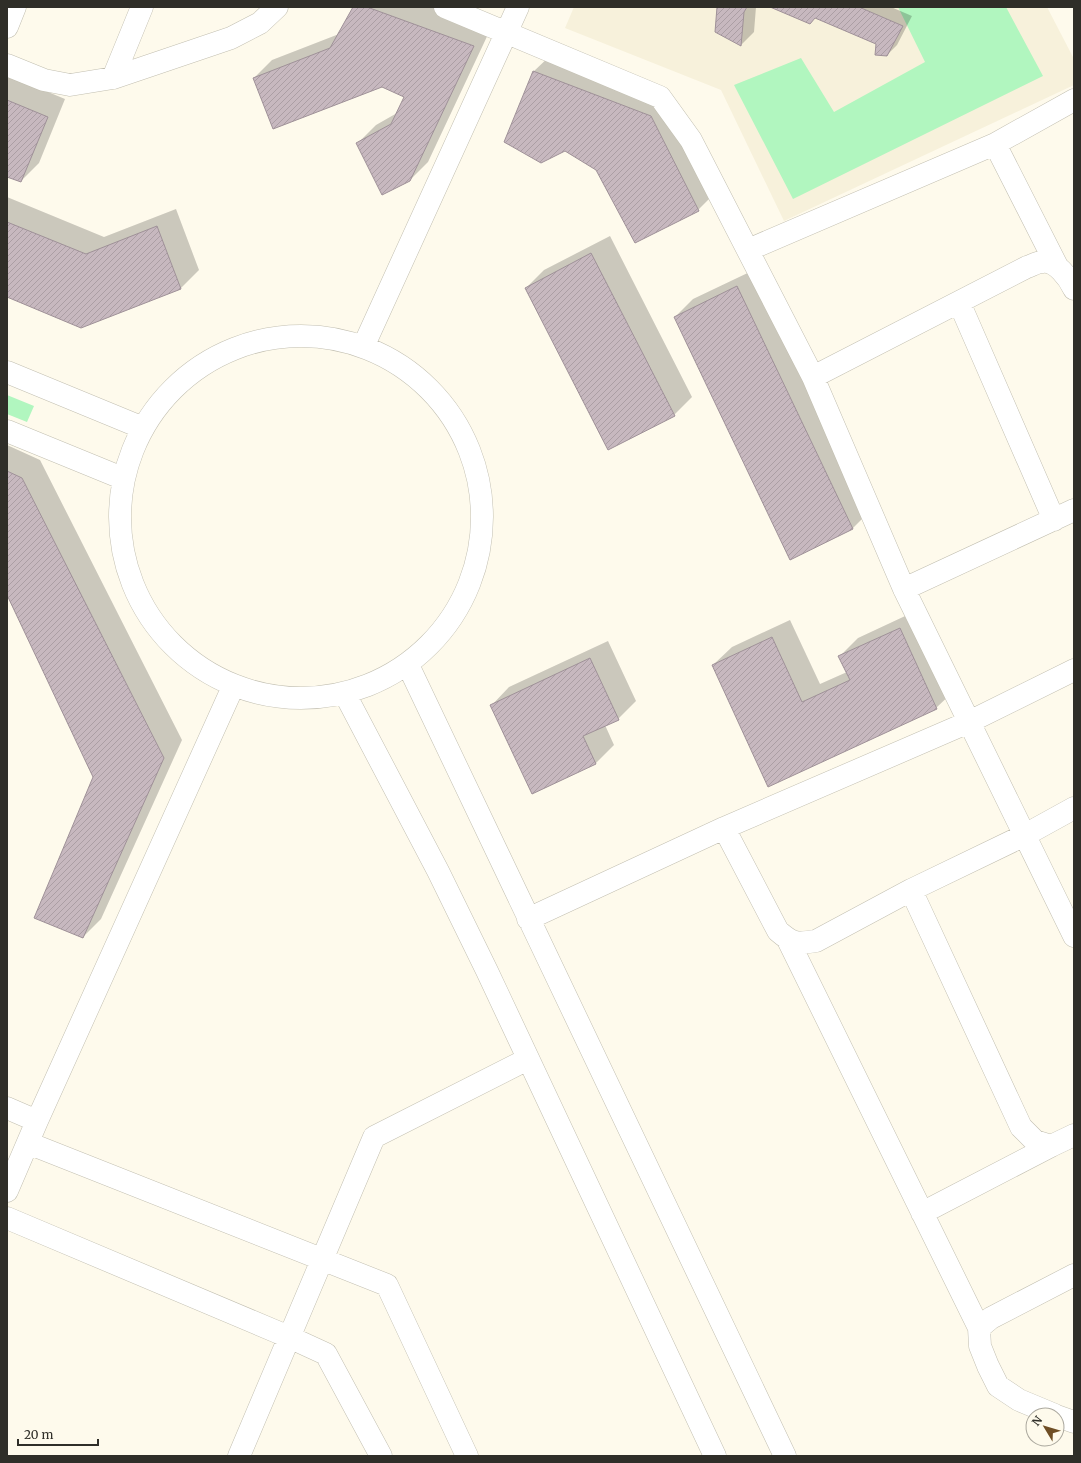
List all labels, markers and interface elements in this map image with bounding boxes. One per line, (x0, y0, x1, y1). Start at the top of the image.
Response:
north arrow (1025, 1407, 1065, 1447)
text: N (1029, 1413, 1045, 1429)
scale bar (18, 1421, 98, 1447)
text: 20 m (24, 1427, 53, 1442)

